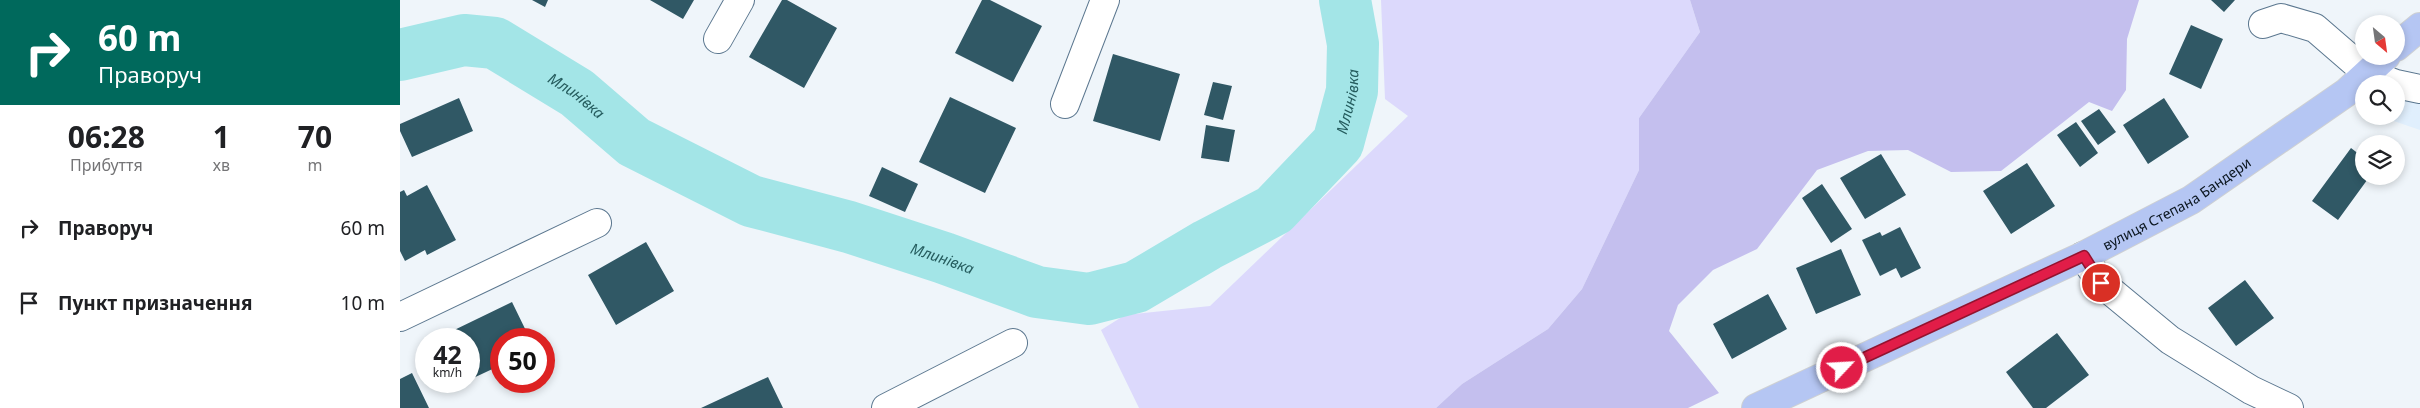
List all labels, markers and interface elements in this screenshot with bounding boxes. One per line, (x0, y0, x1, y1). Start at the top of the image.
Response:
text: 60 m (98, 14, 181, 61)
north arrow (2355, 15, 2405, 65)
map controls (2355, 15, 2405, 185)
icon: right (15, 20, 80, 85)
text: Праворуч (98, 59, 202, 89)
water label: Млинівка (545, 68, 610, 123)
water label: Млинівка (1331, 68, 1362, 136)
button: search (2355, 75, 2405, 125)
text: 06:28 (68, 116, 145, 157)
text: 1 (213, 116, 230, 157)
text: 70 (298, 116, 332, 157)
button: layers (2355, 135, 2405, 185)
street label: вулиця Степана Бандери (2099, 152, 2254, 254)
text: Прибуття (70, 154, 143, 176)
text: хв (213, 154, 230, 176)
text: m (307, 154, 322, 176)
icon: right (15, 214, 43, 242)
text: Праворуч (58, 215, 153, 241)
text: 60 m (341, 215, 385, 241)
water label: Млинівка (908, 238, 977, 278)
pin (2080, 262, 2122, 304)
icon: arrive (2087, 269, 2115, 297)
icon: arrive (15, 289, 43, 317)
text: Пункт призначення (58, 290, 252, 316)
text: 10 m (341, 290, 385, 316)
speed limit sign: 50 (490, 328, 555, 393)
text: 42 (433, 337, 462, 371)
position arrow (1815, 341, 1867, 393)
text: km/h (433, 364, 462, 381)

